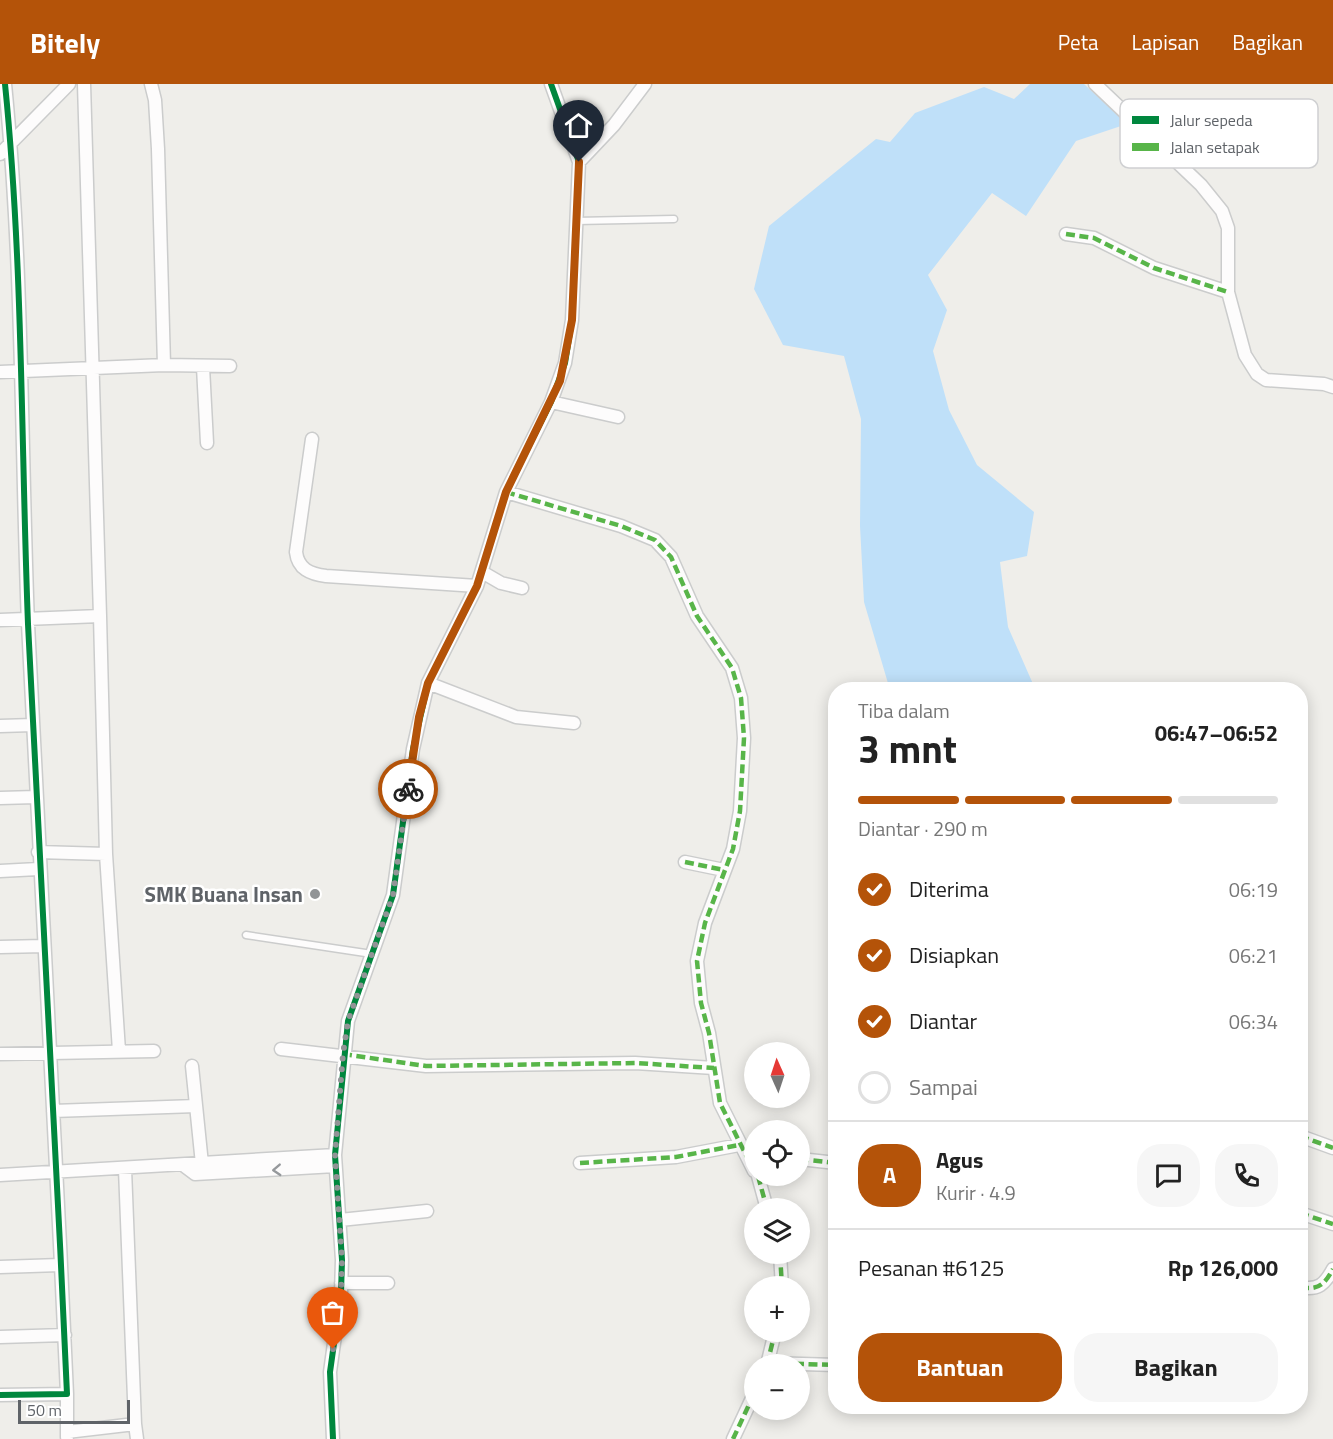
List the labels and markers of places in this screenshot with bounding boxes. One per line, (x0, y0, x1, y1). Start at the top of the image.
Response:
pin (553, 100, 604, 162)
place label: SMK Buana Insan (145, 878, 303, 910)
marker: SMK Buana Insan (308, 887, 322, 901)
pin (307, 1287, 358, 1349)

